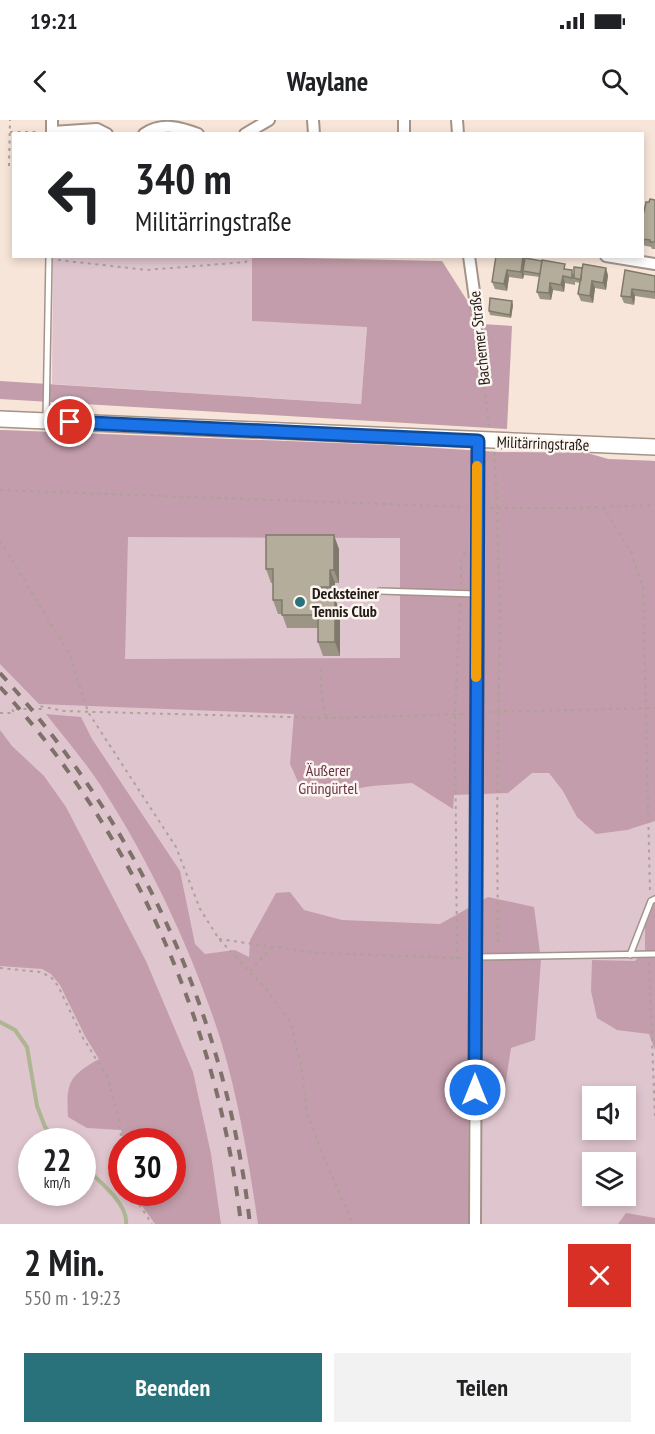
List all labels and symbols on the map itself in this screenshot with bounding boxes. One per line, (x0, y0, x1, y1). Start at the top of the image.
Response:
street label: Bachemer Straße (464, 290, 494, 386)
pin (44, 396, 95, 447)
street label: Militärringstraße (496, 431, 590, 455)
place label: Decksteiner Tennis Club (312, 583, 379, 621)
marker: Decksteiner Tennis Club (293, 595, 307, 609)
park label: Äußerer Grüngürtel (298, 760, 358, 798)
position arrow (443, 1058, 507, 1122)
speed limit sign: 30 (108, 1128, 186, 1206)

